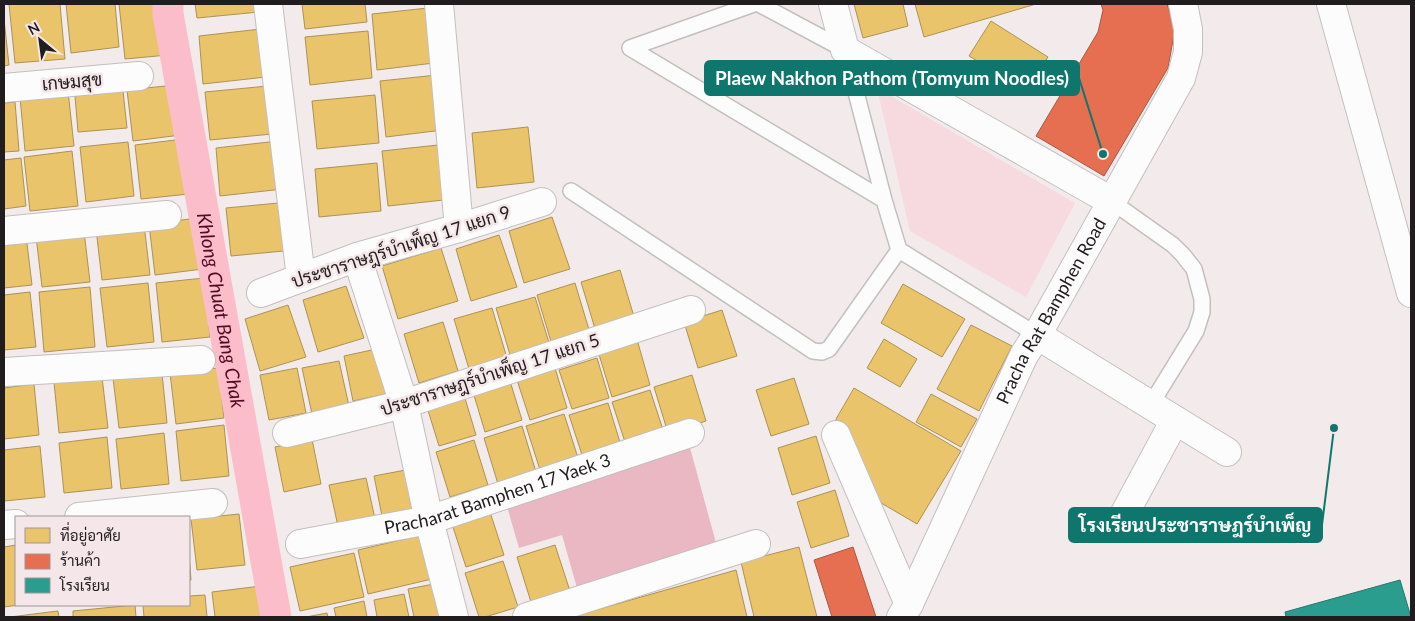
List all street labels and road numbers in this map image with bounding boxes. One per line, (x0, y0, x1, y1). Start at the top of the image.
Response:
street label: เกษมสุข (41, 67, 103, 97)
street label: ประชาราษฎร์บำเพ็ญ 17 แยก 9 (288, 198, 514, 294)
street label: Pracha Rat Bamphen Road (991, 214, 1110, 407)
street label: ประชาราษฎร์บำเพ็ญ 17 แยก 5 (377, 326, 603, 422)
street label: Pracharat Bamphen 17 Yaek 3 (382, 448, 613, 538)

